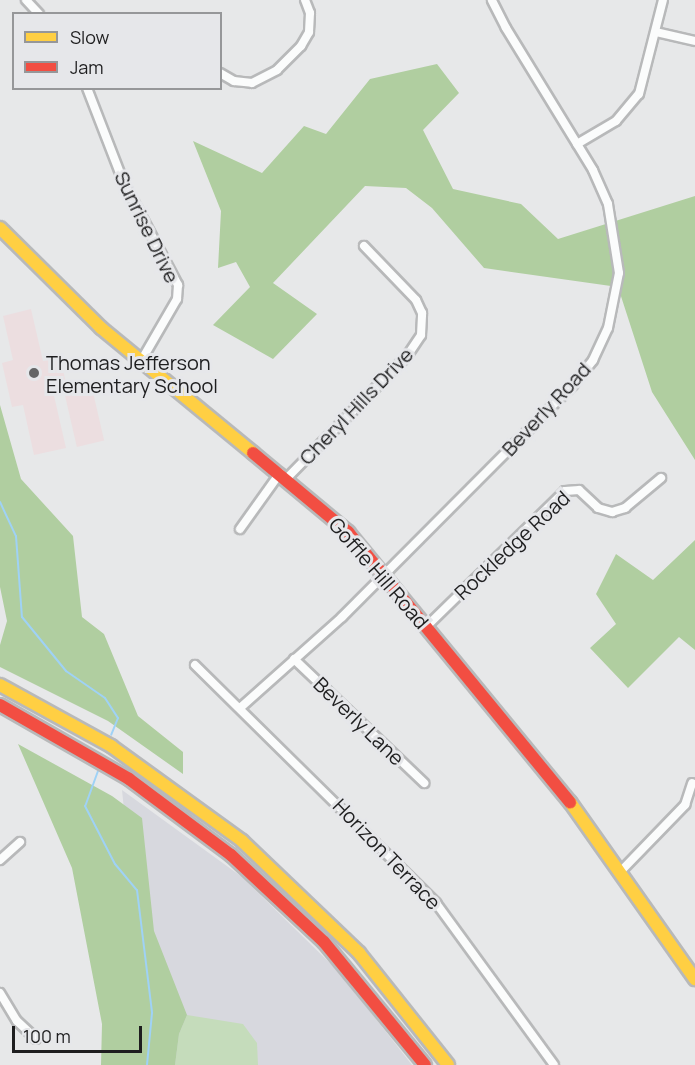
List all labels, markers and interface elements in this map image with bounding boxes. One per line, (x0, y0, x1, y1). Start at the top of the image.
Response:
legend (12, 12, 222, 90)
text: Slow (70, 25, 109, 49)
text: Jam (70, 55, 104, 79)
street label: Sunrise Drive (110, 167, 184, 287)
street label: Cheryl Hills Drive (294, 343, 418, 469)
place label: Thomas Jefferson Elementary School (46, 350, 218, 397)
street label: Beverly Road (497, 357, 595, 461)
marker: Thomas Jefferson Elementary School (27, 366, 41, 380)
street label: Rockledge Road (449, 486, 575, 604)
street label: Goffle Hill Road (324, 513, 434, 633)
street label: Beverly Lane (309, 672, 409, 770)
street label: Horizon Terrace (328, 794, 446, 914)
scale bar (15, 1014, 146, 1052)
text: 100 m (23, 1024, 71, 1048)

